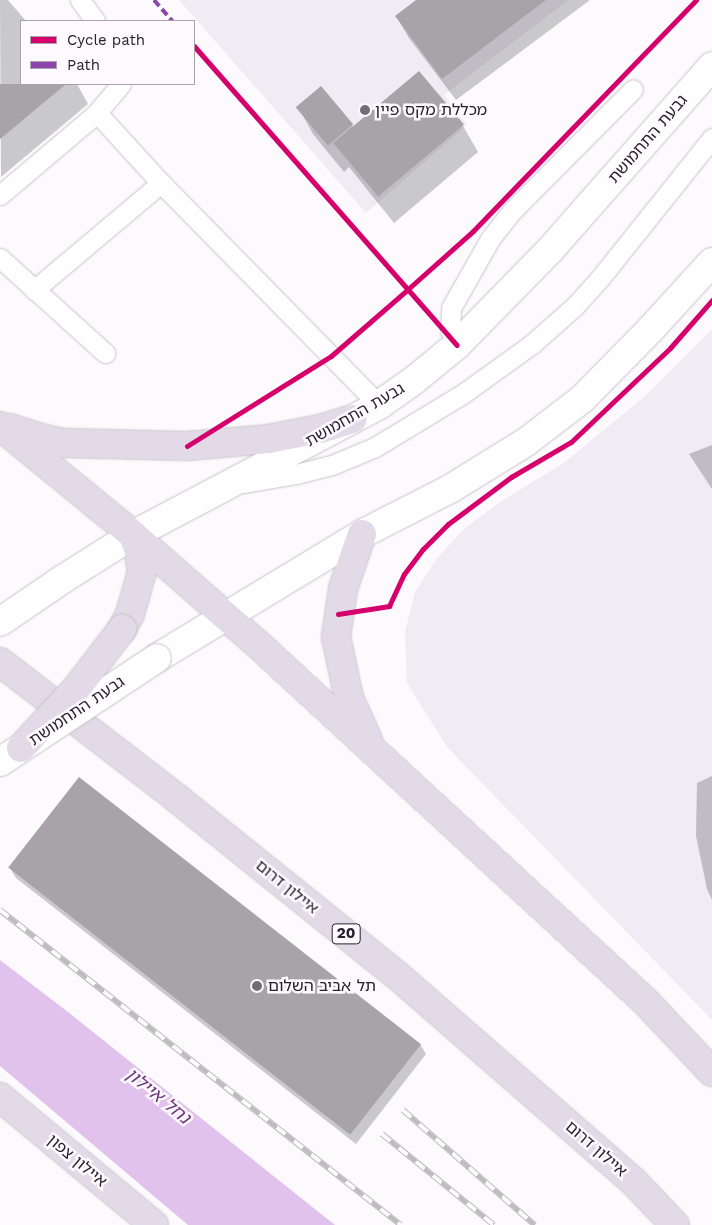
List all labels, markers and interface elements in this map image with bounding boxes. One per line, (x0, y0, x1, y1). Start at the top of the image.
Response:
legend (20, 20, 195, 85)
text: Cycle path (67, 31, 145, 49)
text: Path (67, 56, 100, 74)
street label: גבעת התחמושת (604, 91, 692, 187)
place label: מכללת מקס פיין (375, 100, 487, 120)
marker: מכללת מקס פיין (359, 104, 371, 116)
street label: גבעת התחמושת (302, 379, 408, 451)
street label: גבעת התחמושת (26, 672, 128, 750)
street label: איילון דרום (252, 856, 322, 918)
road number: 20 (331, 922, 361, 946)
place label: תל אביב השלום (268, 976, 376, 996)
marker: תל אביב השלום (250, 979, 264, 993)
water label: נחל איילון (121, 1064, 195, 1128)
street label: איילון דרום (561, 1117, 631, 1181)
street label: איילון צפון (44, 1131, 110, 1191)

